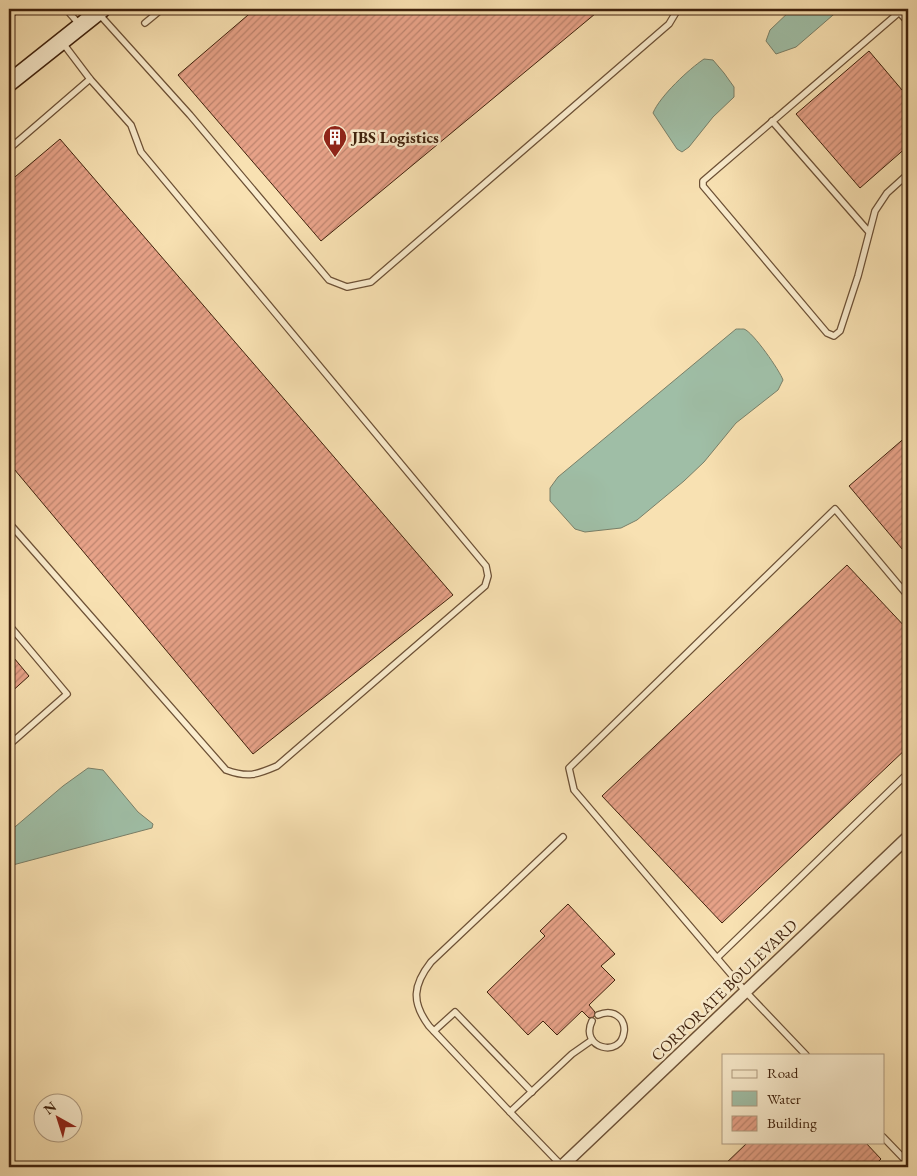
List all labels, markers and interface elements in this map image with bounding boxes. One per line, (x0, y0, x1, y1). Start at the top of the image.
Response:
building icon: JBS Logistics (322, 124, 348, 158)
place label: JBS Logistics (350, 127, 439, 148)
street label: CORPORATE BOULEVARD (646, 915, 802, 1065)
legend (722, 1054, 884, 1144)
text: Road (767, 1063, 799, 1082)
text: Water (767, 1089, 801, 1108)
north arrow (32, 1094, 82, 1144)
text: N (40, 1097, 60, 1118)
text: Building (767, 1113, 817, 1132)

